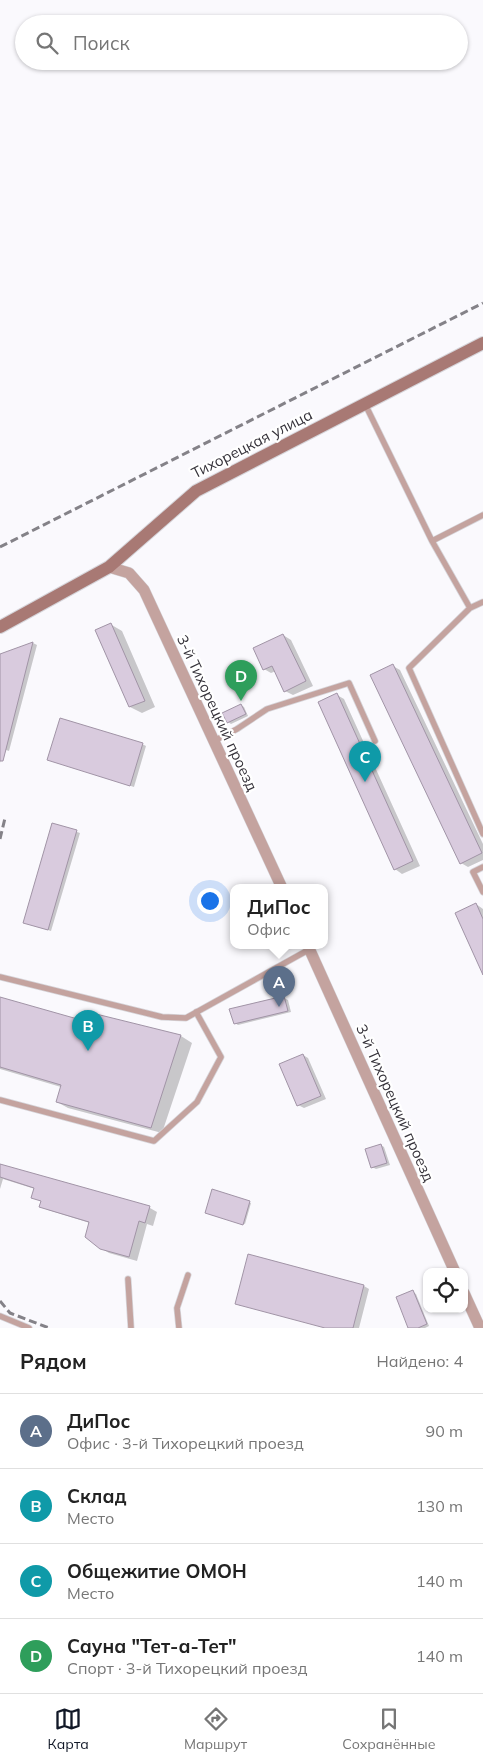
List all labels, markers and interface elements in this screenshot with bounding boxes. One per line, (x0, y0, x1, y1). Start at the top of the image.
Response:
search box (15, 15, 468, 70)
icon: search (33, 29, 61, 57)
text: Поиск (73, 31, 130, 55)
street label: Тихорецкая улица (188, 405, 315, 482)
street label: 3-й Тихорецкий проезд (173, 632, 262, 794)
pin: D (225, 660, 257, 701)
pin: C (349, 741, 381, 782)
popup (230, 884, 328, 949)
your location (197, 888, 223, 914)
text: ДиПос (247, 895, 311, 919)
text: Офис (247, 919, 290, 939)
pin: A (263, 966, 295, 1007)
pin: B (72, 1010, 104, 1051)
street label: 3-й Тихорецкий проезд (352, 1021, 439, 1184)
map controls (423, 1268, 468, 1313)
button: locate (423, 1268, 468, 1313)
text: Рядом (20, 1348, 87, 1374)
text: Найдено: 4 (377, 1351, 463, 1371)
text: ДиПос (67, 1409, 130, 1433)
text: A (30, 1421, 42, 1441)
text: 90 m (426, 1421, 463, 1441)
text: Офис · 3-й Тихорецкий проезд (67, 1433, 304, 1453)
text: Склад (67, 1484, 127, 1508)
text: B (30, 1496, 42, 1516)
text: 130 m (416, 1496, 463, 1516)
text: Место (67, 1508, 114, 1528)
text: Общежитие ОМОН (67, 1559, 247, 1583)
text: C (31, 1571, 41, 1591)
text: 140 m (416, 1571, 463, 1591)
text: Место (67, 1583, 114, 1603)
text: Сауна "Тет-а-Тет" (67, 1634, 237, 1658)
text: D (30, 1646, 42, 1666)
text: 140 m (416, 1646, 463, 1666)
text: Спорт · 3-й Тихорецкий проезд (67, 1658, 307, 1678)
tab: Карта (48, 1705, 89, 1753)
tab: Маршрут (184, 1705, 247, 1753)
tab: Сохранённые (342, 1705, 435, 1753)

